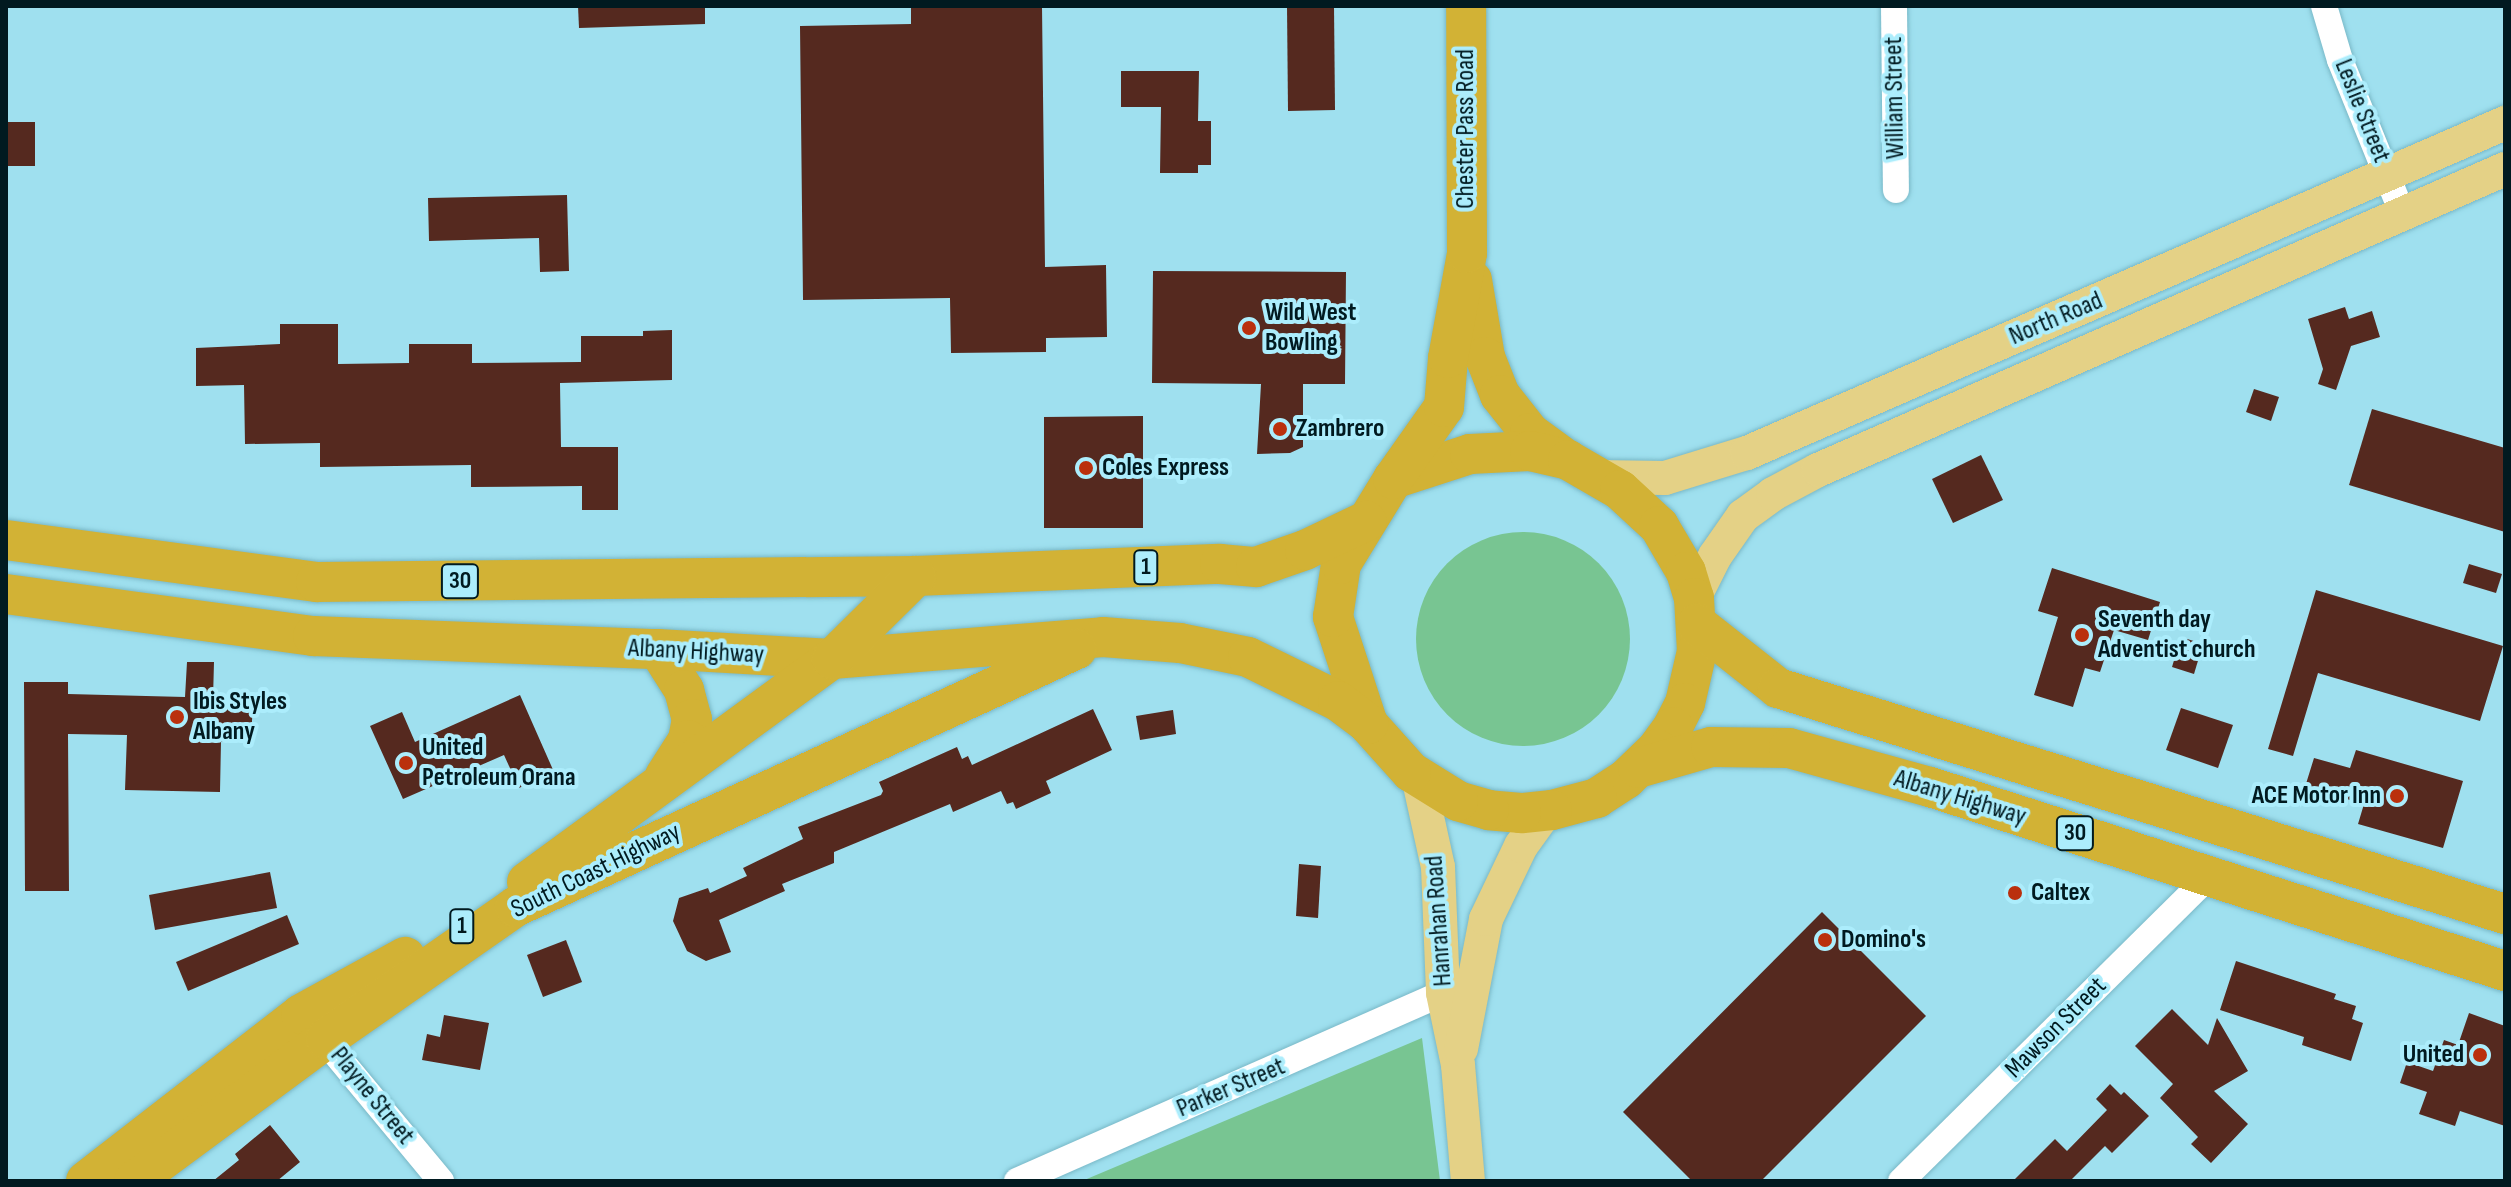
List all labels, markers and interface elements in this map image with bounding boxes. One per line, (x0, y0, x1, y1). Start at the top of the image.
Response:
street label: William Street (1878, 36, 1912, 160)
street label: Chester Pass Road (1450, 49, 1482, 209)
street label: Leslie Street (2327, 55, 2397, 167)
street label: North Road (2005, 285, 2107, 353)
place label: Wild West Bowling (1265, 297, 1356, 358)
marker: Wild West Bowling (1240, 319, 1258, 337)
place label: Zambrero (1296, 413, 1384, 445)
marker: Zambrero (1271, 420, 1289, 438)
place label: Coles Express (1102, 452, 1229, 484)
marker: Coles Express (1077, 459, 1095, 477)
road number: 1 (1132, 547, 1160, 587)
road number: 30 (440, 561, 480, 601)
place label: Seventh day Adventist church (2098, 604, 2256, 666)
marker: Seventh day Adventist church (2073, 626, 2091, 644)
street label: Albany Highway (627, 633, 765, 671)
place label: Ibis Styles Albany (193, 686, 287, 748)
marker: Ibis Styles Albany (168, 708, 186, 726)
place label: United Petroleum Orana (422, 732, 576, 794)
marker: United Petroleum Orana (397, 754, 415, 772)
street label: Albany Highway (1890, 763, 2030, 833)
place label: ACE Motor Inn (2252, 780, 2381, 812)
marker: ACE Motor Inn (2388, 787, 2406, 805)
road number: 30 (2055, 813, 2095, 853)
street label: South Coast Highway (506, 817, 686, 925)
street label: Hanrahan Road (1419, 855, 1459, 987)
place label: Caltex (2031, 877, 2090, 909)
marker: Caltex (2006, 884, 2024, 902)
road number: 1 (448, 906, 476, 946)
place label: Domino's (1841, 924, 1926, 956)
marker: Domino's (1816, 931, 1834, 949)
street label: Mawson Street (1999, 971, 2113, 1085)
place label: United (2403, 1039, 2464, 1071)
street label: Playne Street (323, 1041, 421, 1151)
marker: United (2471, 1046, 2489, 1064)
street label: Parker Street (1172, 1051, 1290, 1125)

